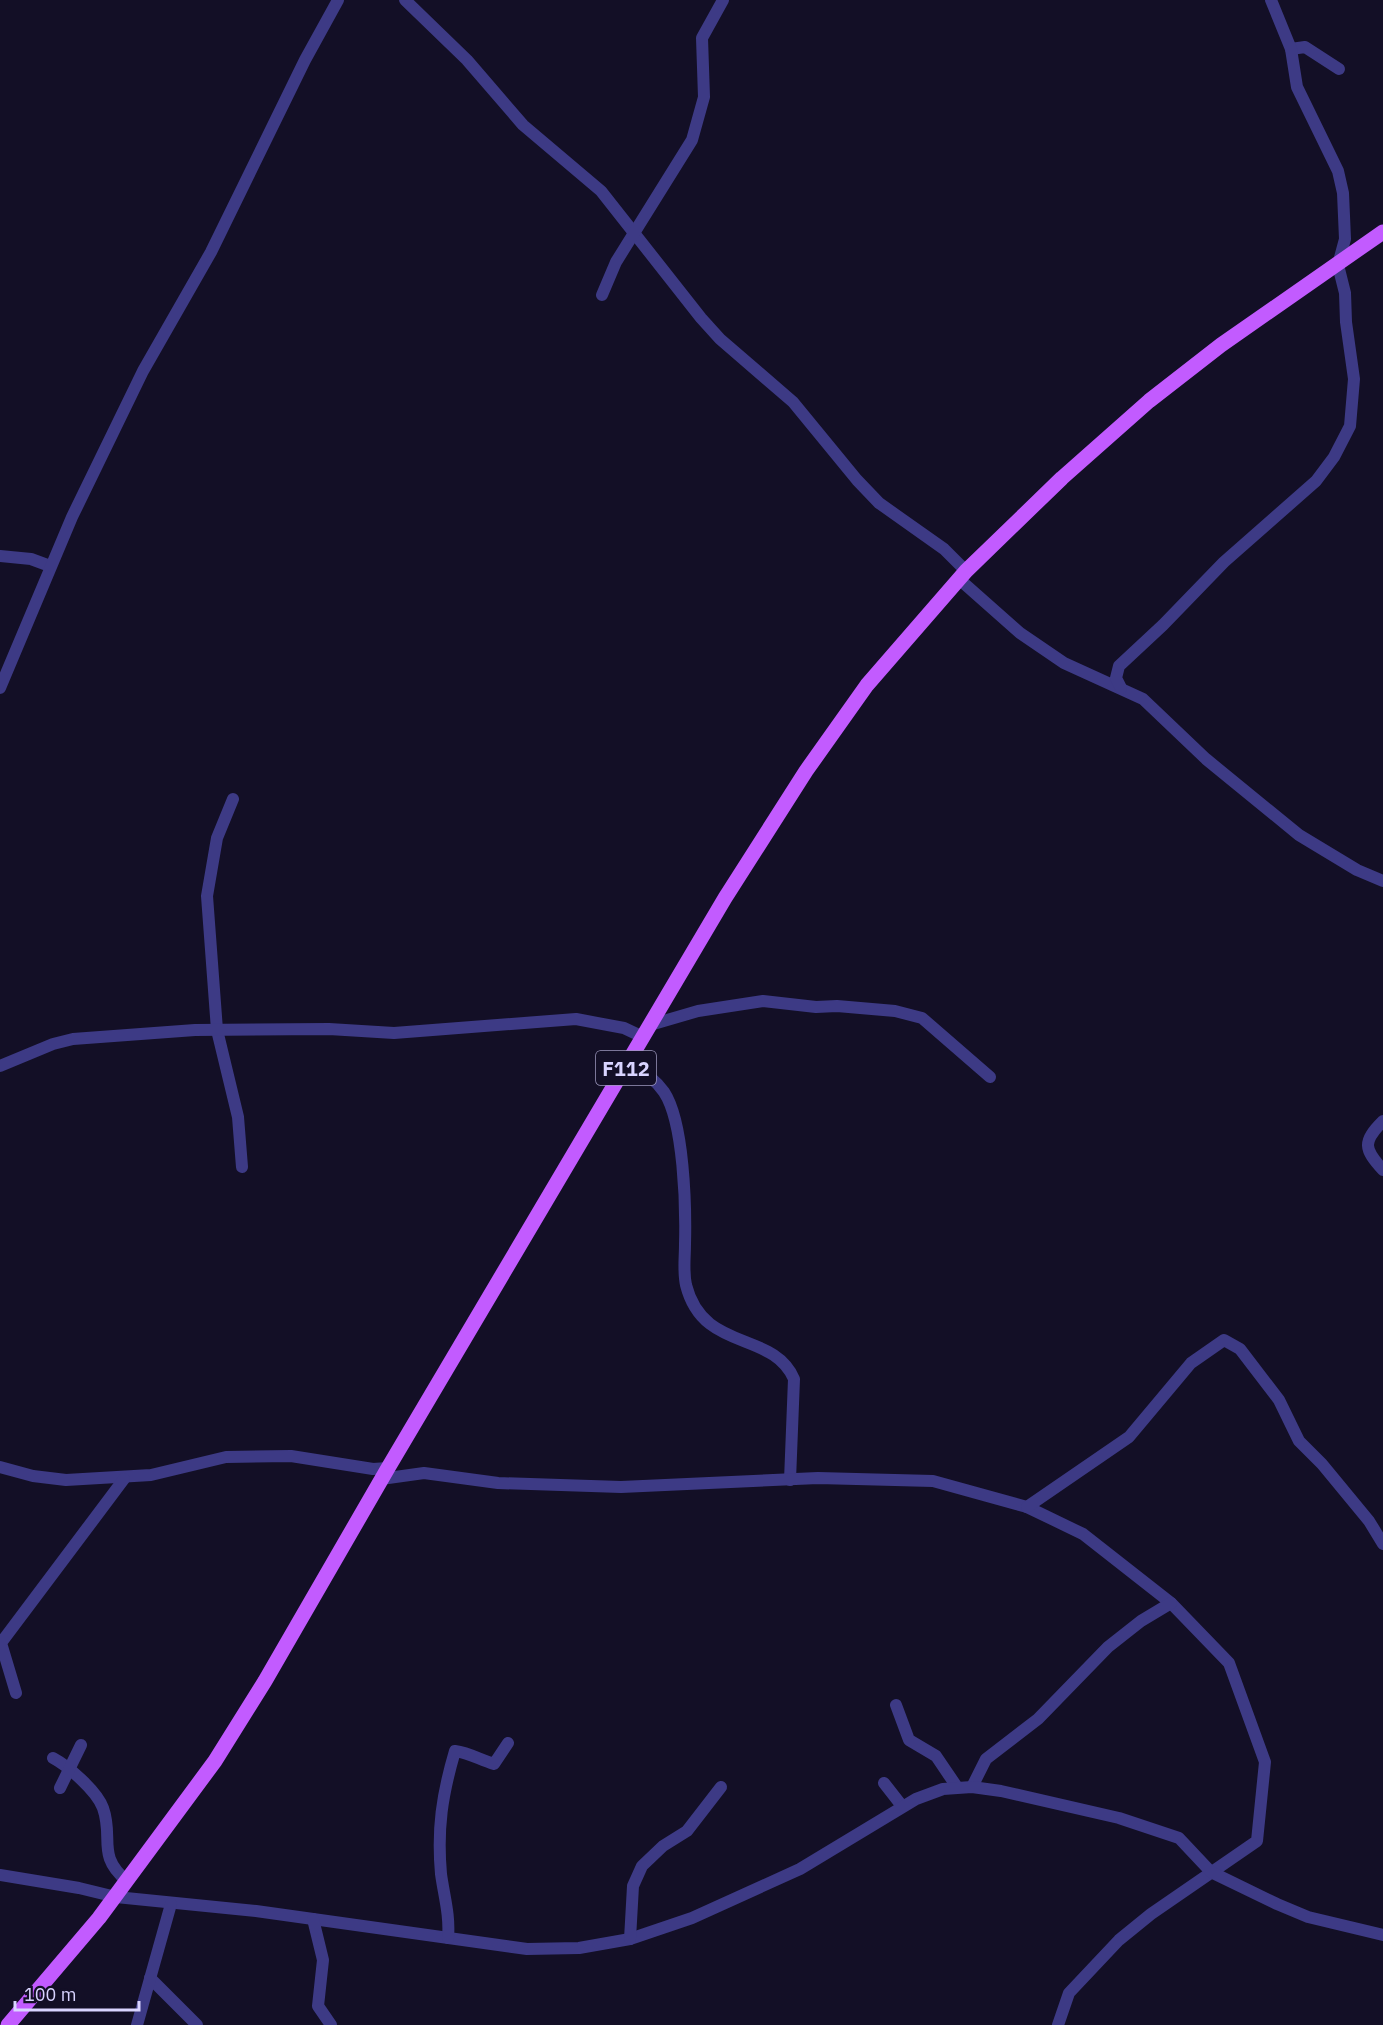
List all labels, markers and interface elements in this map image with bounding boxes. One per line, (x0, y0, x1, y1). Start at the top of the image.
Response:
road number: F112 (596, 1051, 656, 1085)
scale bar (15, 1974, 140, 2012)
text: 100 m (24, 1983, 76, 2006)

